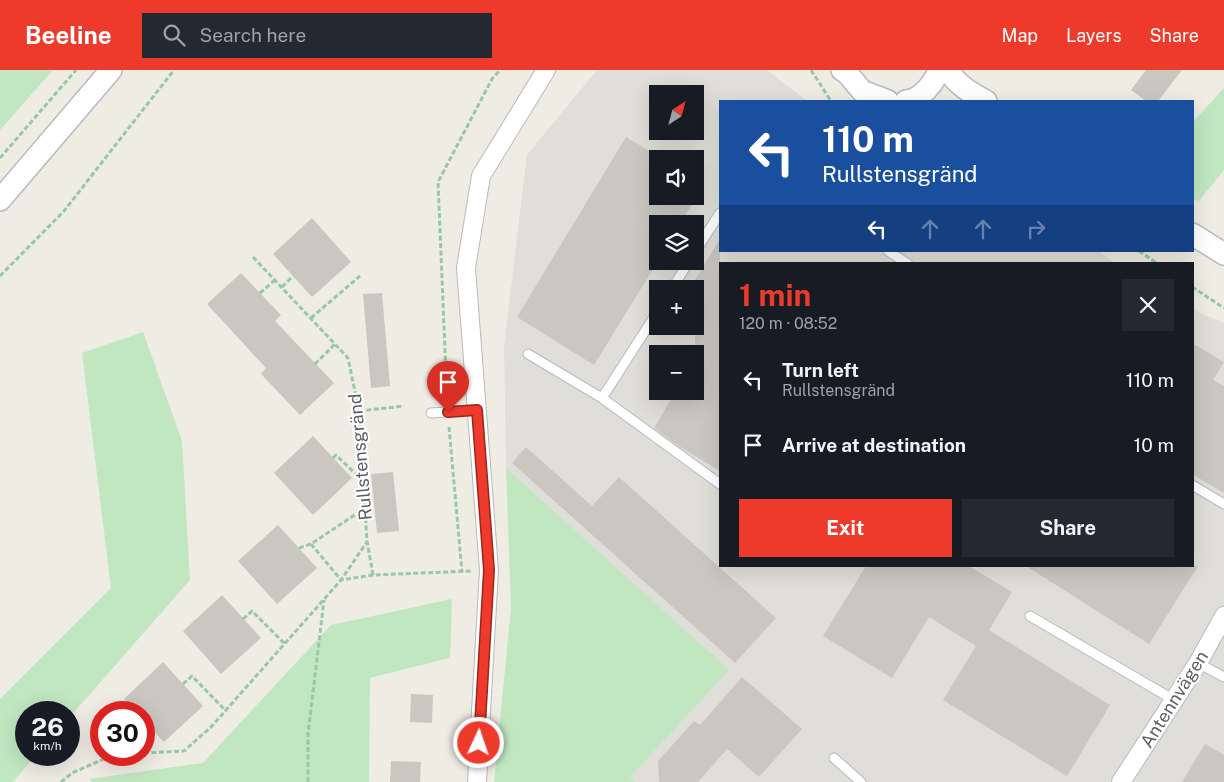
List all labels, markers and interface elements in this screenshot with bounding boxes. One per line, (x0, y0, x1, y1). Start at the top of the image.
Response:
search box (142, 13, 492, 58)
text: Beeline (25, 21, 112, 49)
icon: search (160, 21, 188, 49)
text: Search here (200, 24, 306, 46)
text: Map (1002, 25, 1038, 46)
text: Layers (1066, 25, 1122, 46)
text: Share (1150, 25, 1199, 46)
north arrow (649, 85, 704, 140)
map controls (649, 85, 704, 400)
text: 110 m (822, 119, 914, 160)
icon: left (739, 120, 804, 185)
button: sound (649, 150, 704, 205)
text: Rullstensgränd (822, 161, 977, 187)
button: layers (649, 215, 704, 270)
icon: left (863, 215, 891, 243)
icon: ahead (916, 215, 944, 243)
icon: ahead (969, 215, 997, 243)
icon: right (1022, 215, 1050, 243)
text: 1 min (739, 277, 811, 313)
button: close (1122, 279, 1174, 331)
button: + (649, 280, 704, 335)
text: 120 m · 08:52 (739, 314, 837, 333)
button: − (649, 345, 704, 400)
text: Turn left (782, 359, 859, 381)
pin (427, 361, 469, 412)
icon: left (739, 366, 767, 394)
icon: arrive (434, 368, 462, 396)
text: 110 m (1126, 369, 1174, 391)
text: Rullstensgränd (782, 381, 895, 400)
street label: Rullstensgränd (344, 393, 376, 521)
icon: arrive (739, 431, 767, 459)
text: Arrive at destination (782, 434, 966, 456)
text: 10 m (1134, 434, 1174, 456)
button: Exit (739, 499, 952, 557)
button: Share (962, 499, 1174, 557)
street label: Antennvägen (1136, 647, 1212, 751)
speed limit sign: 30 (90, 701, 155, 766)
text: 26 (31, 712, 64, 742)
position arrow (452, 716, 504, 768)
text: km/h (33, 739, 62, 753)

